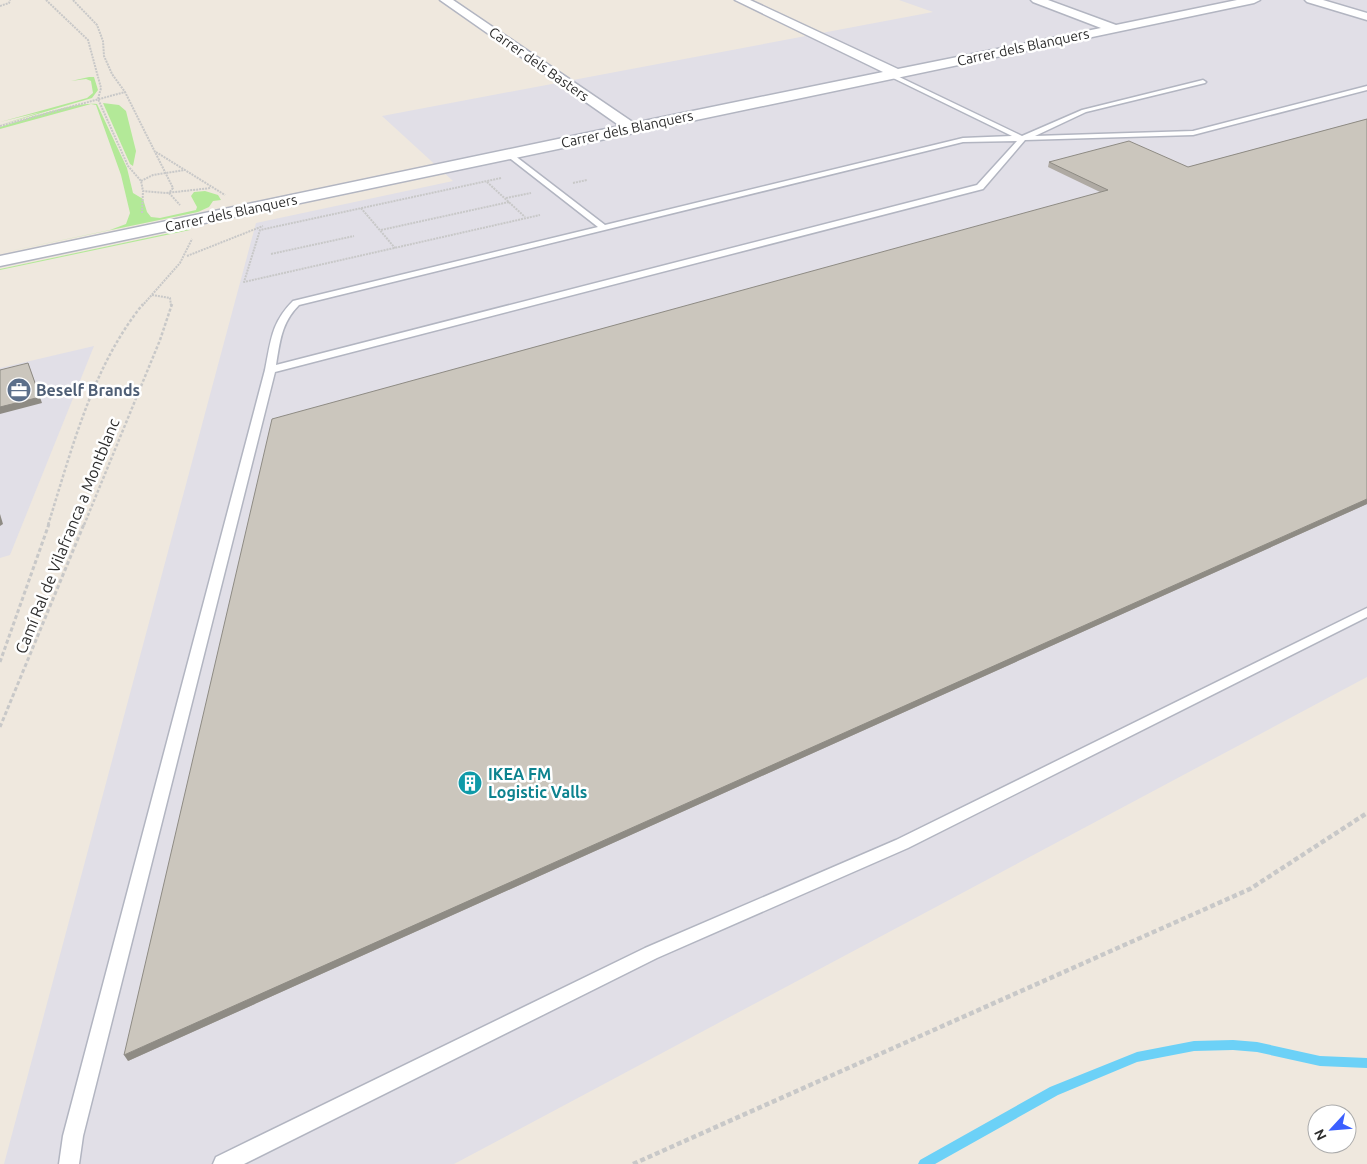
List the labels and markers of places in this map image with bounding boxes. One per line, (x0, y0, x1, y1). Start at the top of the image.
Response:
office icon: Beself Brands (6, 377, 32, 403)
place label: Beself Brands (36, 381, 140, 399)
place label: IKEA FM Logistic Valls (488, 765, 587, 801)
building icon: IKEA FM Logistic Valls (457, 770, 483, 796)

